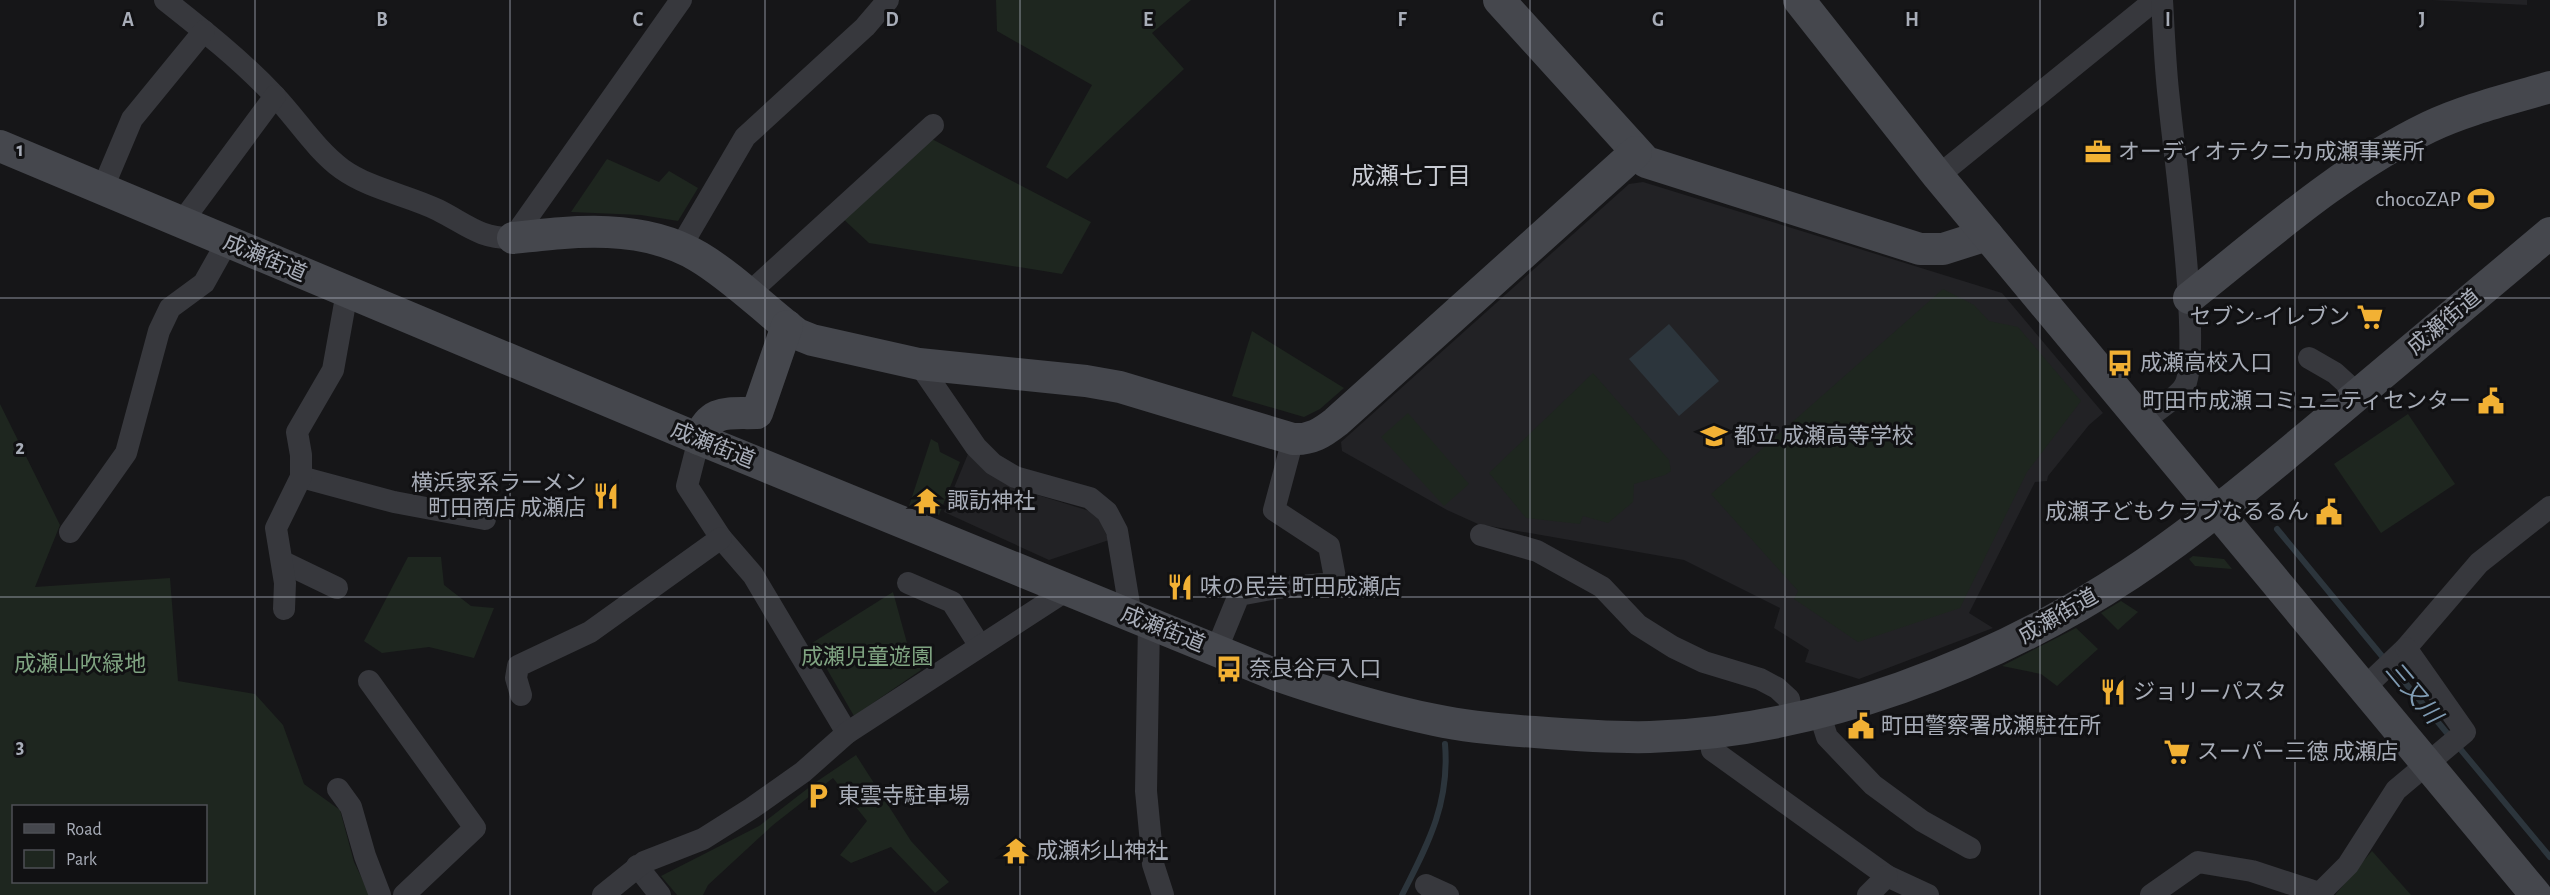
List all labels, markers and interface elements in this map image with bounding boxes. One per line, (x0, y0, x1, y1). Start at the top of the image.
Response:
text: A (122, 10, 134, 30)
text: B (376, 10, 388, 30)
text: C (633, 10, 644, 30)
text: D (885, 10, 899, 30)
text: E (1143, 10, 1153, 30)
text: F (1397, 10, 1407, 30)
text: G (1652, 10, 1664, 30)
text: H (1905, 10, 1919, 30)
text: I (2165, 10, 2171, 30)
text: J (2419, 10, 2425, 30)
office icon: オーディオテクニカ成瀬事業所 (2083, 137, 2113, 167)
text: 1 (16, 140, 24, 160)
place label: オーディオテクニカ成瀬事業所 (2118, 140, 2424, 163)
district label: 成瀬七丁目 (1351, 163, 1471, 189)
sports icon: chocoZAP (2466, 184, 2496, 214)
place label: chocoZAP (2376, 188, 2461, 210)
street label: 成瀬街道 (220, 230, 310, 285)
street label: 成瀬街道 (2403, 285, 2485, 359)
supermarket icon: セブン-イレブン (2355, 302, 2385, 332)
place label: セブン-イレブン (2189, 305, 2350, 328)
bus stop icon: 成瀬高校入口 (2105, 348, 2135, 378)
place label: 成瀬高校入口 (2140, 351, 2272, 374)
public building icon: 町田市成瀬コミュニティセンター (2476, 386, 2506, 416)
place label: 町田市成瀬コミュニティセンター (2142, 389, 2471, 412)
street label: 成瀬街道 (668, 417, 758, 472)
school or university icon: 都立 成瀬高等学校 (1699, 421, 1729, 451)
place label: 都立 成瀬高等学校 (1734, 424, 1914, 447)
text: 2 (15, 438, 25, 458)
place label: 横浜家系ラーメン 町田商店 成瀬店 (411, 471, 586, 519)
restaurant icon: 横浜家系ラーメン 町田商店 成瀬店 (591, 481, 621, 511)
temple icon: 諏訪神社 (912, 486, 942, 516)
place label: 諏訪神社 (947, 489, 1035, 512)
public building icon: 成瀬子どもクラブなるるん (2314, 497, 2344, 527)
place label: 成瀬子どもクラブなるるん (2045, 500, 2309, 523)
restaurant icon: 味の民芸 町田成瀬店 (1165, 572, 1195, 602)
place label: 味の民芸 町田成瀬店 (1200, 575, 1402, 598)
street label: 成瀬街道 (2014, 584, 2102, 648)
street label: 成瀬街道 (1118, 601, 1208, 656)
park label: 成瀬児童遊園 (801, 645, 933, 668)
park label: 成瀬山吹緑地 (14, 652, 146, 675)
bus stop icon: 奈良谷戸入口 (1214, 654, 1244, 684)
place label: 奈良谷戸入口 (1249, 657, 1381, 680)
water label: 三又川 (2381, 658, 2447, 731)
restaurant icon: ジョリーパスタ (2098, 677, 2128, 707)
place label: ジョリーパスタ (2133, 681, 2287, 703)
public building icon: 町田警察署成瀬駐在所 (1846, 711, 1876, 741)
place label: 町田警察署成瀬駐在所 (1881, 714, 2101, 737)
text: 3 (16, 737, 24, 757)
supermarket icon: スーパー三徳 成瀬店 (2162, 737, 2192, 767)
place label: スーパー三徳 成瀬店 (2197, 740, 2398, 763)
parking icon: 東雲寺駐車場 (803, 781, 833, 811)
place label: 東雲寺駐車場 (838, 784, 970, 807)
legend (12, 805, 207, 883)
text: Road (66, 821, 102, 839)
temple icon: 成瀬杉山神社 (1001, 836, 1031, 866)
place label: 成瀬杉山神社 (1036, 839, 1168, 862)
text: Park (66, 851, 98, 869)

